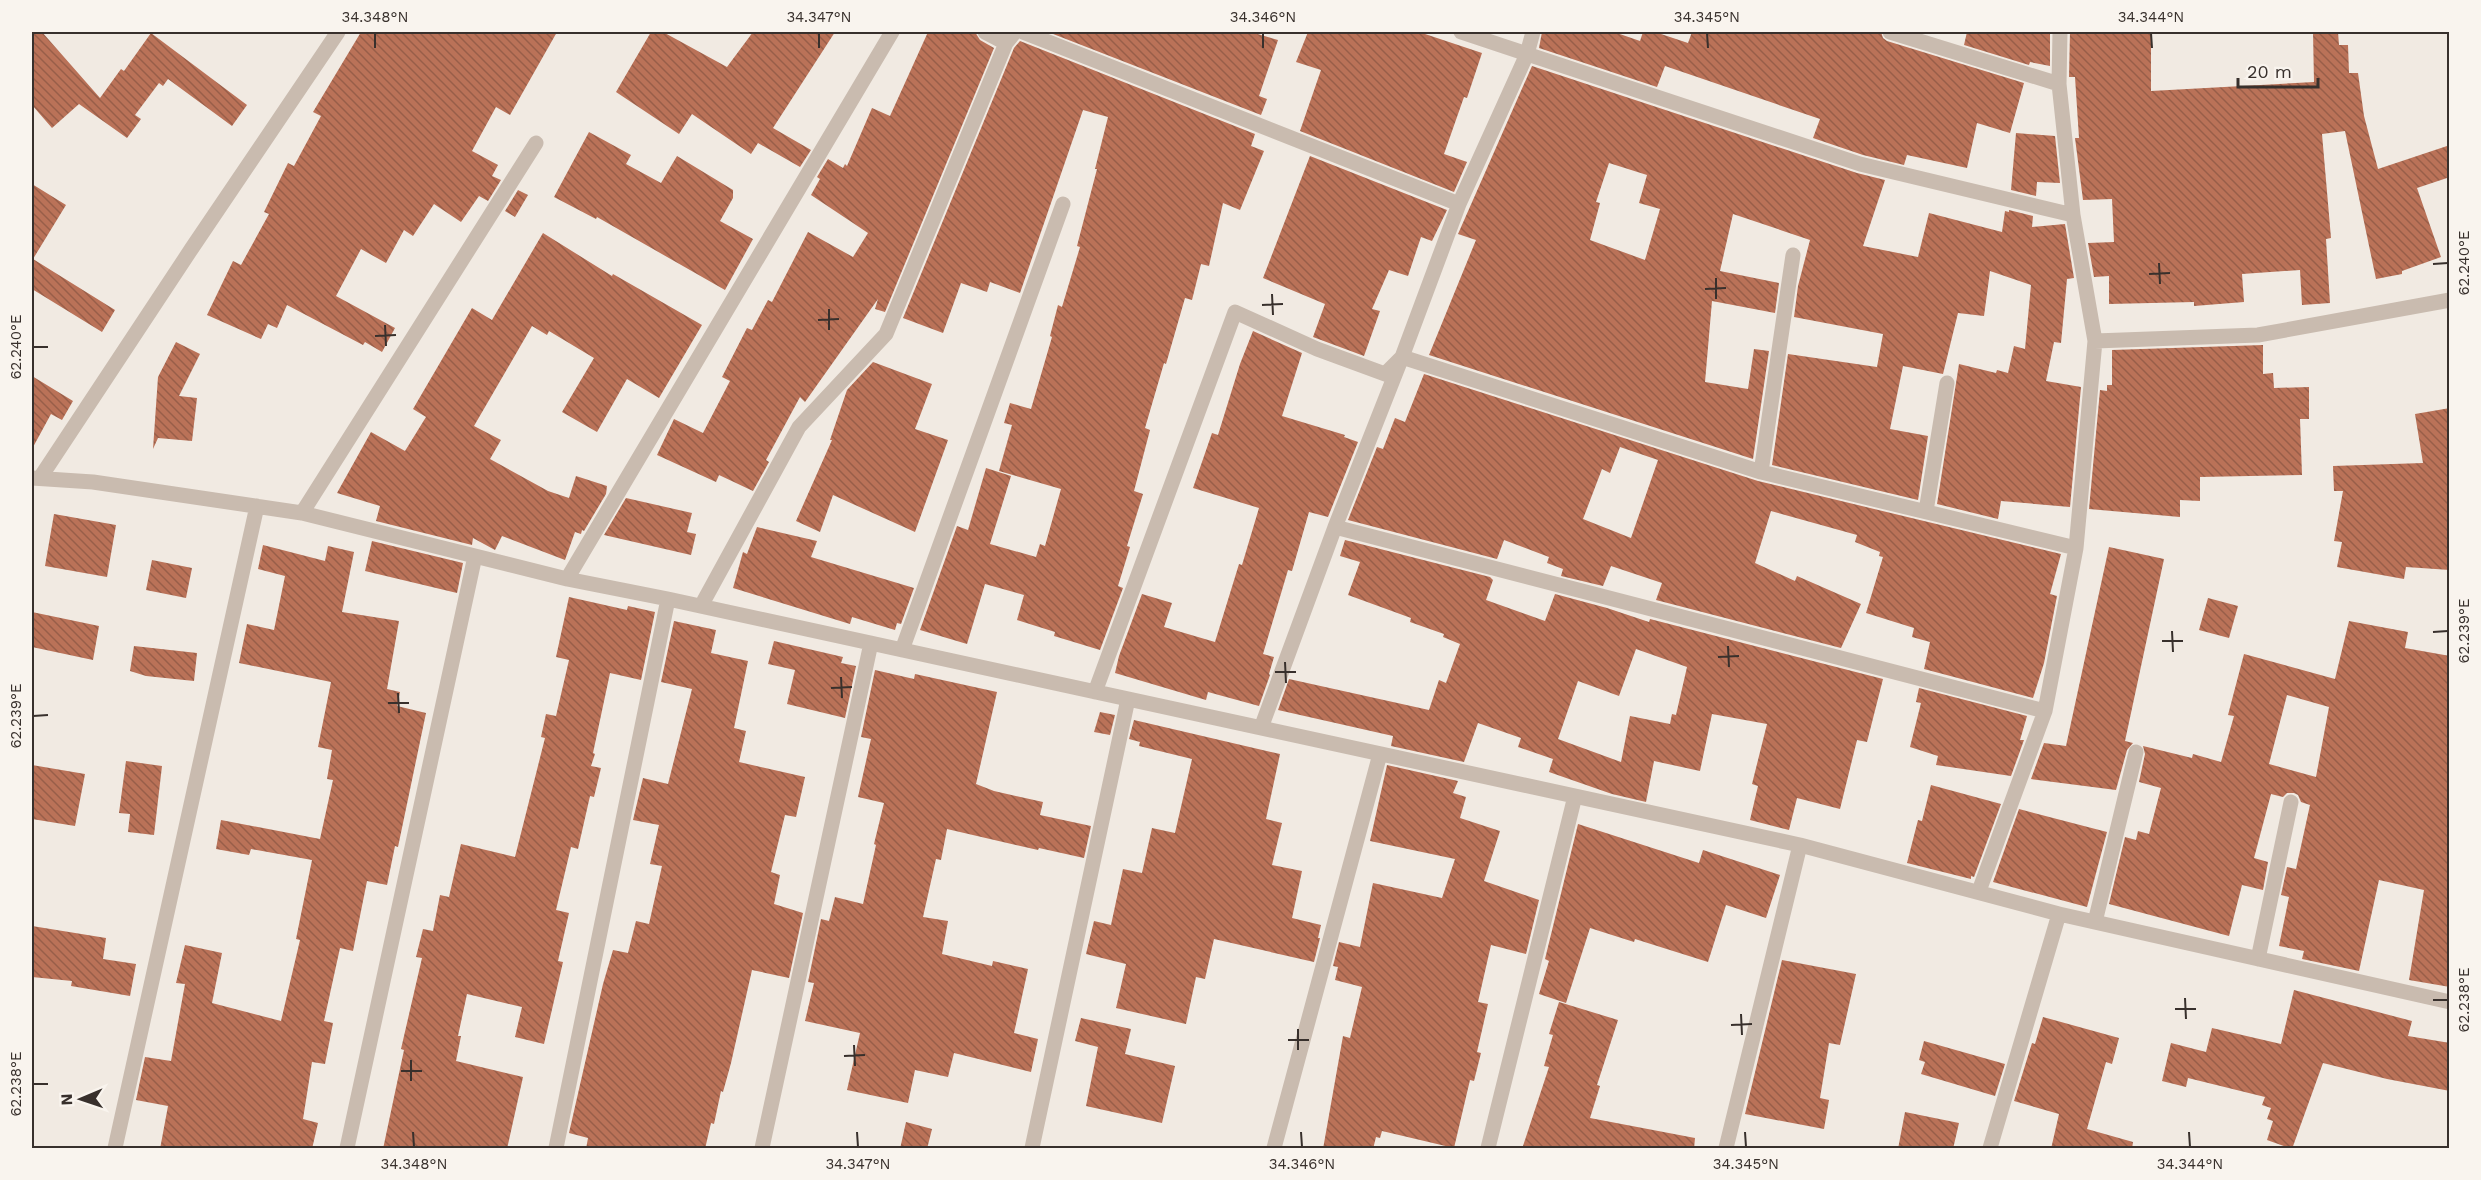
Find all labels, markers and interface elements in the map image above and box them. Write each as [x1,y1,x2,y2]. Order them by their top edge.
text: 34.348°N [342,8,408,26]
text: 34.347°N [786,8,852,26]
text: 34.346°N [1230,8,1296,26]
text: 34.345°N [1674,8,1740,26]
text: 34.344°N [2118,8,2184,26]
scale bar [2238,51,2318,89]
text: 20 m [2247,61,2292,82]
text: 62.240°E [2455,230,2473,296]
text: 62.240°E [7,314,25,380]
text: 62.239°E [2455,598,2473,664]
text: 62.239°E [7,683,25,749]
text: 62.238°E [2455,967,2473,1033]
text: 62.238°E [7,1051,25,1117]
north arrow [51,1069,111,1129]
text: N [57,1093,76,1106]
text: 34.348°N [381,1155,447,1173]
text: 34.347°N [825,1155,891,1173]
text: 34.346°N [1269,1155,1335,1173]
text: 34.345°N [1713,1155,1779,1173]
text: 34.344°N [2157,1155,2223,1173]

